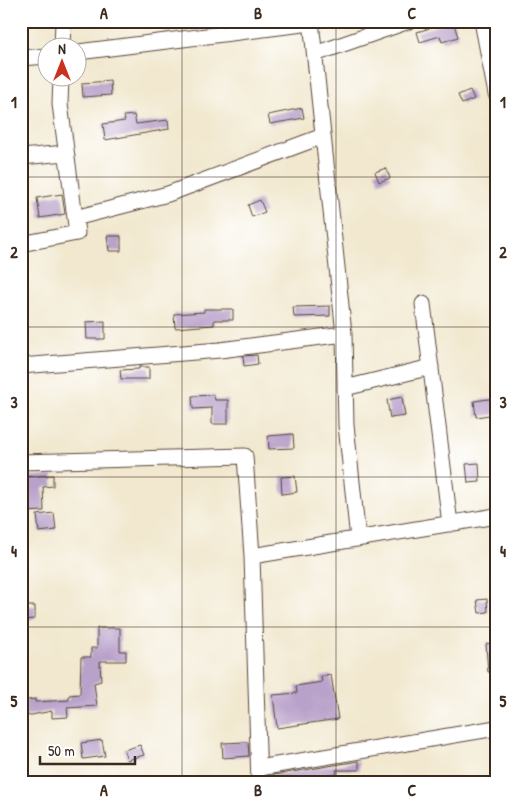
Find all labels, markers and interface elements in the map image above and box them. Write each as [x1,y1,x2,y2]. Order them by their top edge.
text: A [100,2,108,24]
text: B [254,2,262,24]
text: C [408,2,417,24]
north arrow [38,38,88,88]
text: N [58,39,66,58]
text: 1 [11,91,17,113]
text: 1 [500,91,506,113]
text: 2 [10,241,18,263]
text: 2 [499,241,507,263]
text: 3 [10,391,18,413]
text: 3 [499,391,507,413]
text: 4 [11,540,17,562]
text: 4 [500,540,506,562]
text: 5 [11,690,18,712]
text: 5 [500,690,507,712]
scale bar [40,734,135,766]
text: 50 m [48,740,75,761]
text: A [100,779,108,801]
text: B [254,779,262,801]
text: C [408,779,417,801]

